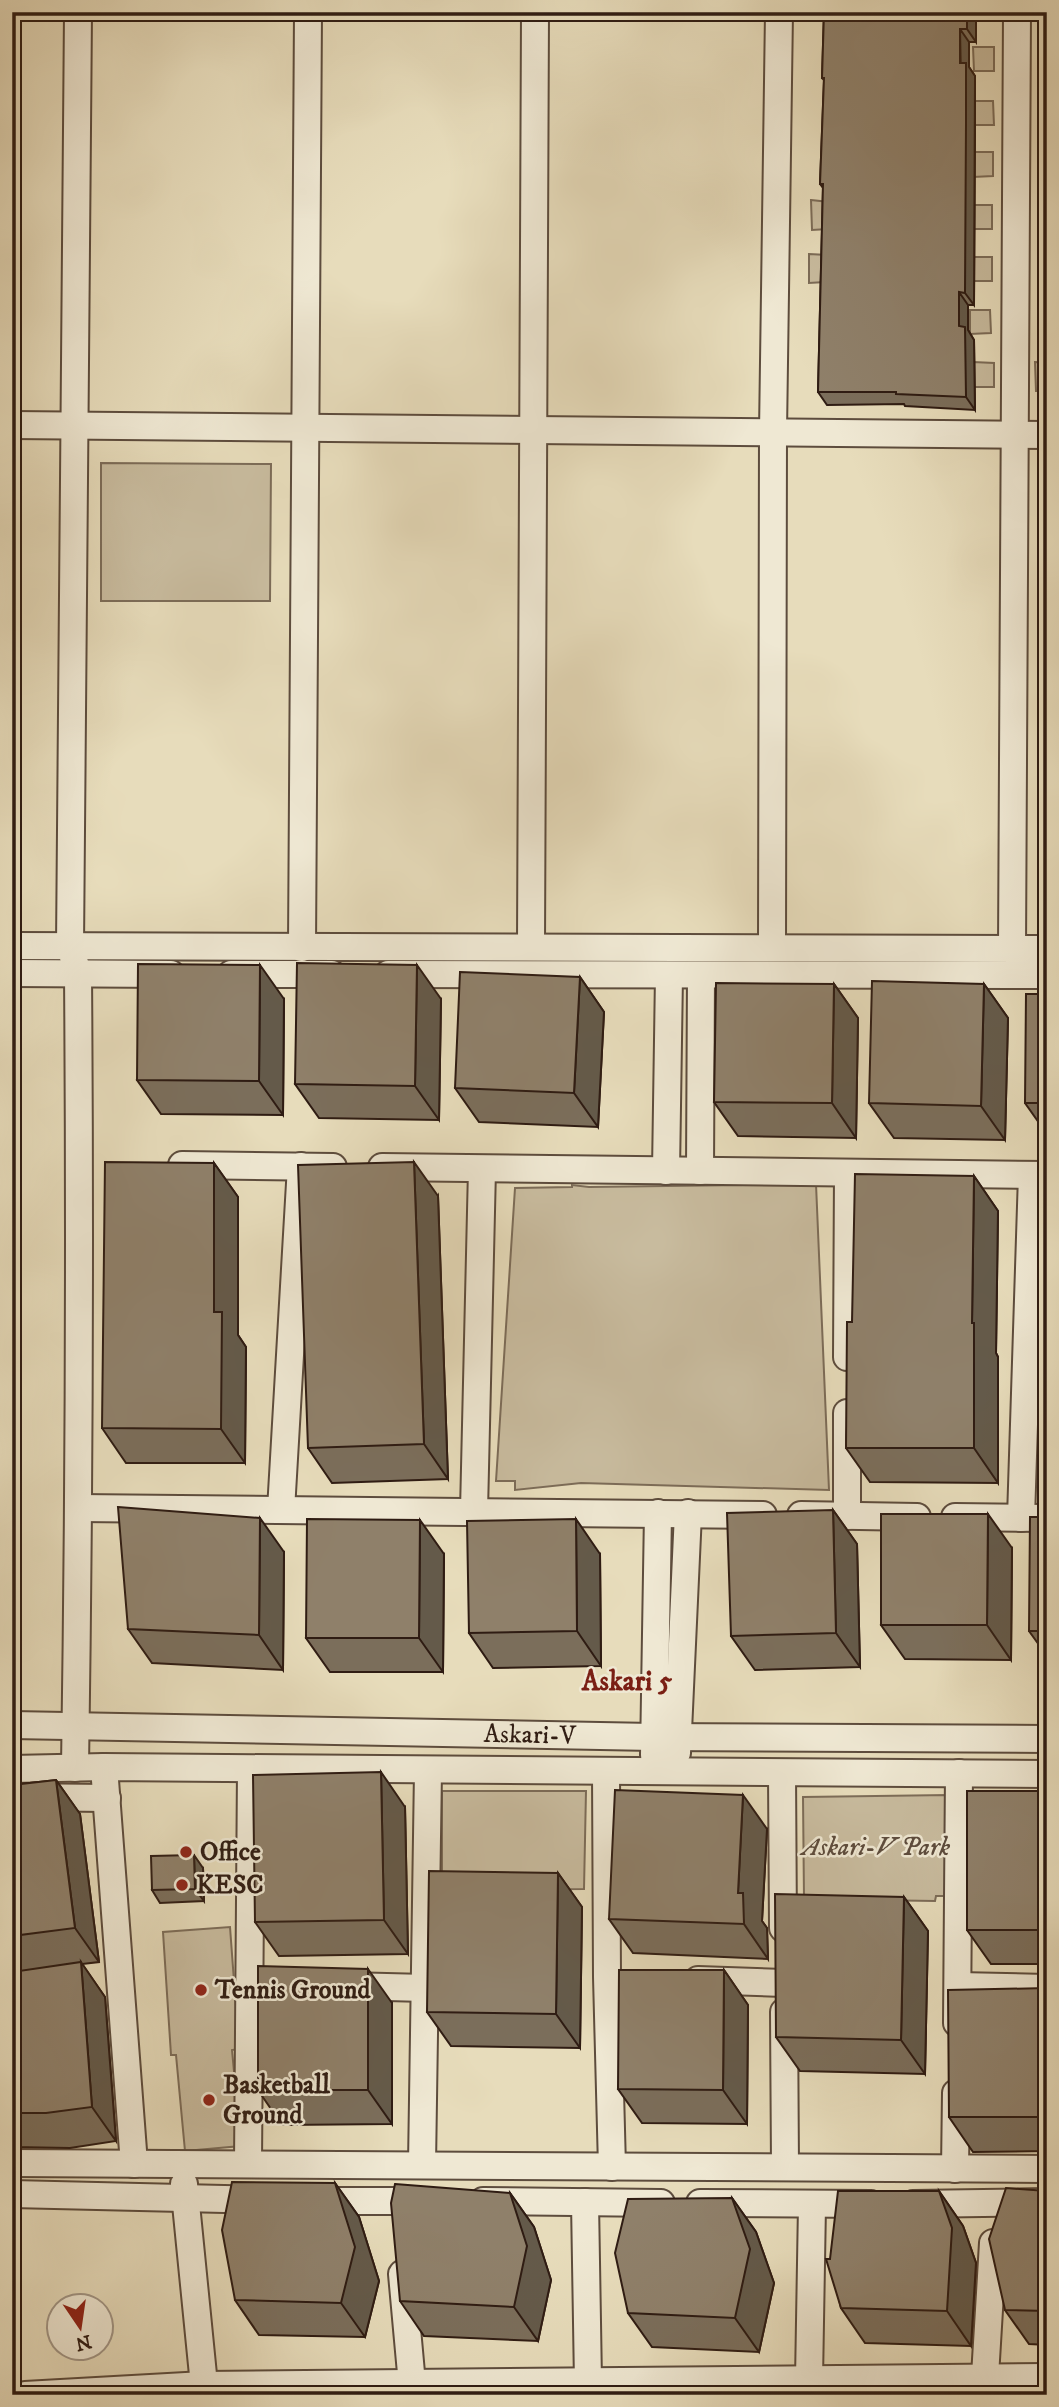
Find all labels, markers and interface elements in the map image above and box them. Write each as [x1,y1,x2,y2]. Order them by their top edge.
district label: Askari 5 [581,1664,672,1699]
street label: Askari-V [483,1717,577,1752]
park label: Askari-V Park [799,1831,950,1864]
place label: Office [200,1836,261,1869]
marker: Office [178,1844,194,1860]
place label: KESC [196,1869,264,1902]
marker: KESC [174,1877,190,1893]
place label: Tennis Ground [214,1974,372,2007]
marker: Tennis Ground [193,1982,209,1998]
place label: Basketball Ground [223,2069,331,2132]
marker: Basketball Ground [201,2092,217,2108]
north arrow [46,2292,116,2362]
text: N [73,2329,94,2355]

